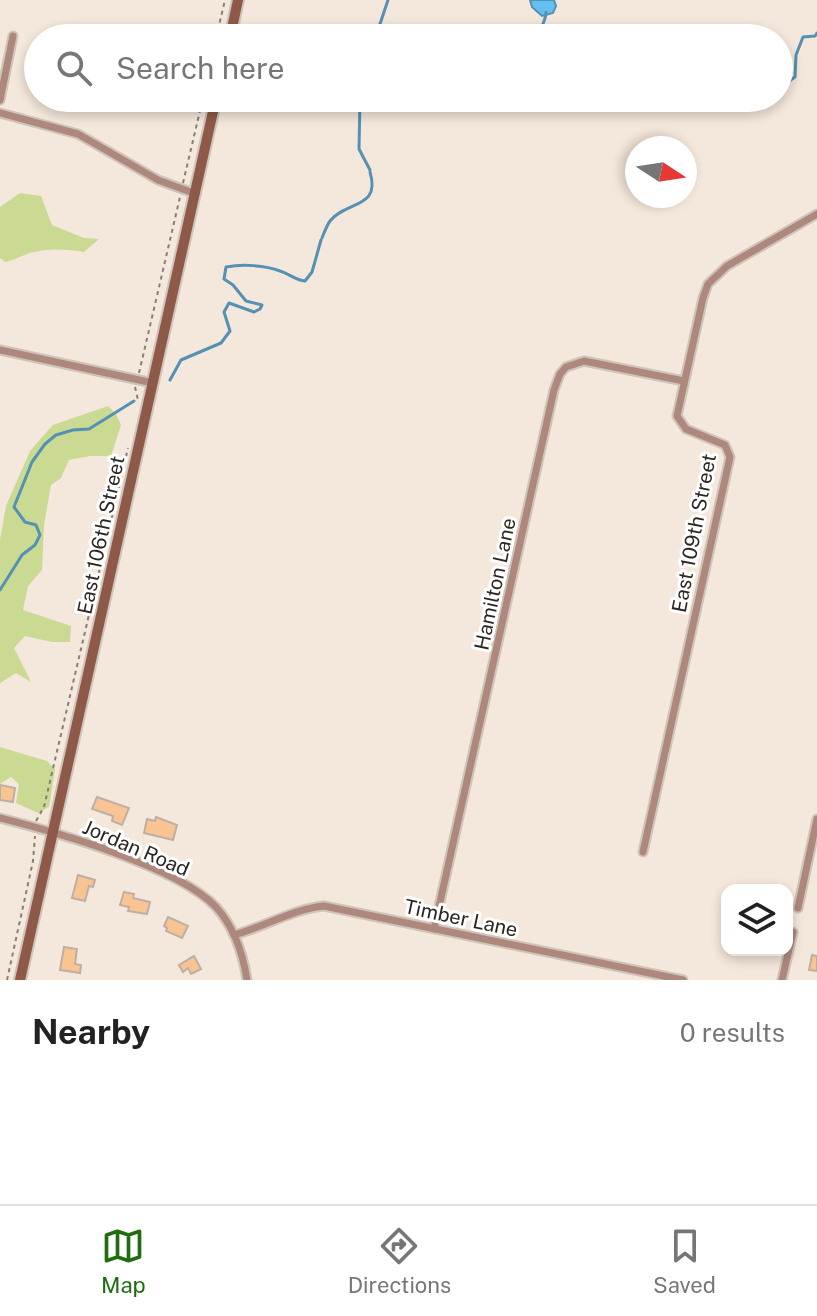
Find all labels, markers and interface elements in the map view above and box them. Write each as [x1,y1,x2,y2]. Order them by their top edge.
search box [24,24,793,112]
icon: search [52,46,96,90]
text: Search here [116,50,284,86]
north arrow [625,136,697,208]
street label: East 109th Street [667,452,721,614]
street label: East 106th Street [73,454,129,616]
street label: Hamilton Lane [469,516,521,652]
street label: Jordan Road [79,815,193,881]
map controls [721,884,793,956]
button: layers [721,884,793,956]
street label: Timber Lane [402,894,520,942]
text: Nearby [32,1012,150,1052]
text: 0 results [680,1017,785,1048]
tab: Map [101,1224,146,1298]
tab: Directions [348,1224,451,1298]
tab: Saved [653,1224,716,1298]

